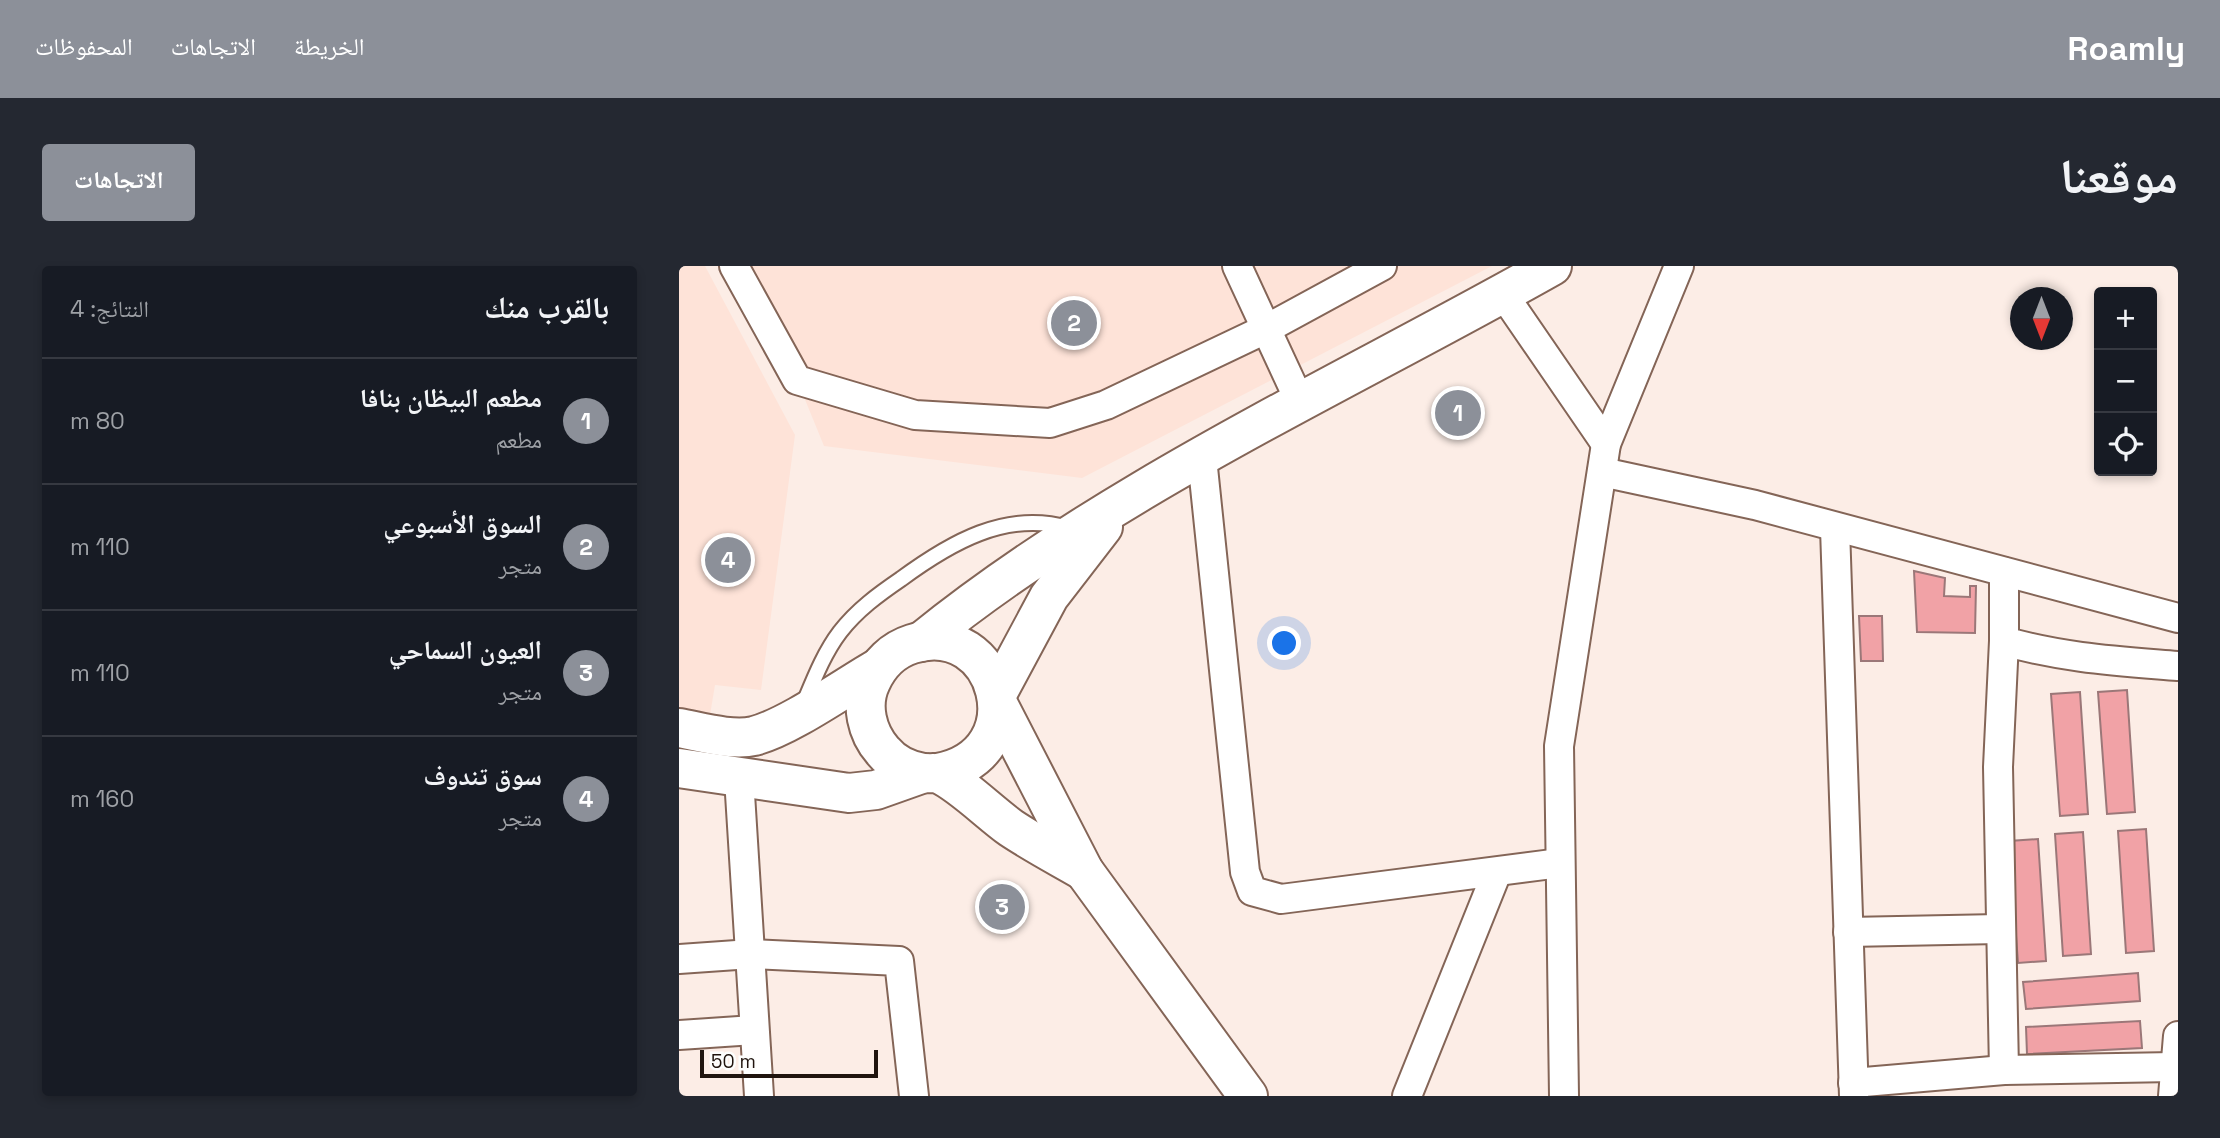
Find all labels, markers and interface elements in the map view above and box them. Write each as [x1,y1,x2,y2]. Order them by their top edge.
text: Roamly [2068,28,2185,70]
text: المحفوظات [35,31,133,62]
text: الاتجاهات [171,31,256,62]
text: الخريطة [294,31,365,62]
button: الاتجاهات [42,144,195,221]
text: موقعنا [2060,145,2178,207]
north arrow [2010,287,2073,350]
map controls [2094,287,2157,476]
button: + [2094,287,2157,350]
text: بالقرب منك [484,288,609,327]
text: النتائج: 4 [70,294,149,324]
pin: 2 [1051,297,1097,349]
button: − [2094,350,2157,413]
text: مطعم البيظان بنافا [360,381,542,415]
pin: 1 [1435,387,1481,439]
text: 80 m [70,406,125,436]
text: 1 [581,406,591,436]
button: locate [2094,413,2157,476]
text: مطعم [495,425,542,455]
text: السوق الأسبوعي [383,507,542,541]
text: 110 m [70,532,130,562]
text: 2 [579,532,593,562]
pin: 4 [705,534,751,586]
text: متجر [499,551,542,581]
your location [1267,626,1301,660]
text: العيون السماحي [389,633,542,667]
text: 110 m [70,658,130,688]
text: 3 [579,658,593,688]
text: متجر [499,677,542,707]
text: سوق تندوف [423,759,542,793]
text: 160 m [70,784,134,814]
text: 4 [579,784,593,814]
text: متجر [499,803,542,833]
pin: 3 [979,881,1025,933]
scale bar [700,1047,879,1079]
text: 50 m [711,1049,756,1074]

